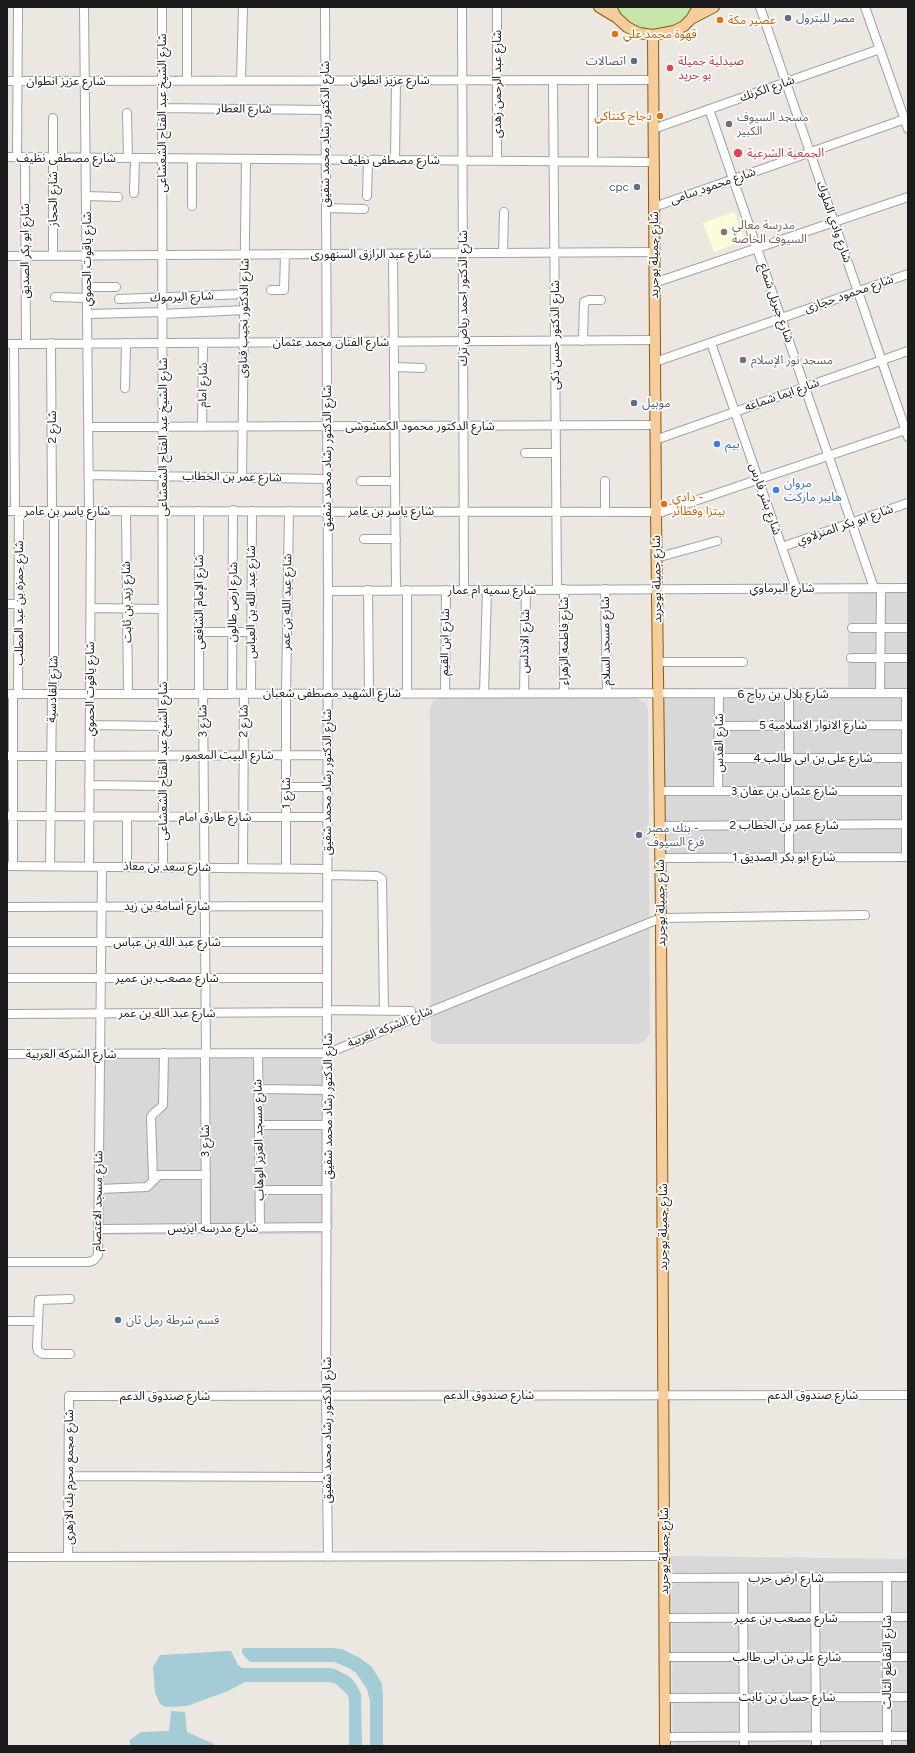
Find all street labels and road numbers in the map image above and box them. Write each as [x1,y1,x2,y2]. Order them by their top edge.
street label: شارع عبد الرحمن زهدى [490,30,504,138]
street label: شارع الشيخ عبد الفتاح الشعشاعى [155,34,169,192]
street label: شارع الدكتور رشاد محمد شفيق [318,61,332,207]
street label: شارع عزيز انطوان [350,73,430,87]
street label: شارع الكرنك [738,73,796,105]
street label: شارع عزيز انطوان [26,74,106,88]
street label: شارع العطار [216,101,272,117]
street label: شارع مصطفى نظيف [16,151,116,165]
street label: شارع مصطفى نظيف [340,153,440,167]
street label: شارع محمود سامى [668,165,758,207]
street label: شارع الحجاز [46,171,60,227]
street label: شارع وادي الملوك [813,179,855,265]
street label: شارع ابو بكر الصديق [18,203,32,299]
street label: شارع جميلة بوحريد [647,211,661,299]
street label: شارع ياقوت الحموي [80,212,94,306]
street label: شارع الدكتور احمد رياض ترك [456,230,470,366]
street label: شارع عبد الرازق السنهورى [311,247,431,261]
street label: شارع الدكتور نجيب قناوى [236,258,252,378]
street label: شارع جبريل شماع [756,261,796,345]
street label: شارع محمود حجازى [803,272,895,316]
street label: شارع الدكتور حسن ذكى [548,280,562,390]
street label: شارع اليرموك [150,289,214,305]
street label: شارع الفنان محمد عثمان [273,335,389,349]
street label: شارع الشيخ عبد الفتاح الشعشاعى [156,358,170,516]
street label: شارع امام [195,362,211,408]
street label: شارع ايما شماعه [743,376,821,414]
street label: شارع الدكتور رشاد محمد شفيق [320,385,334,531]
street label: شارع 2 [45,410,59,444]
street label: شارع الدكتور محمود الكمشوشى [345,419,495,433]
street label: شارع بشر فارس [746,461,784,537]
street label: شارع عمر بن الخطاب [182,469,282,485]
street label: شارع ابو بكر المنزلاوي [795,502,895,548]
street label: شارع ياسر بن عامر [24,504,110,518]
street label: شارع ياسر بن عامر [348,504,434,518]
street label: شارع جميلة بوحريد [649,535,665,623]
street label: شارع حمزه بن عبد المطلب [12,540,26,666]
street label: شارع عبد الله بن العباس [244,545,258,659]
street label: شارع عبد الله بن عمر [279,553,295,651]
street label: شارع الإمام الشافعى [192,555,206,649]
street label: شارع زيد بن ثابت [119,561,135,643]
street label: شارع ارض طالون [225,562,241,642]
street label: شارع البرماوي [750,581,814,595]
street label: شارع سميه ام عمار [448,583,536,597]
street label: شارع مسجد السلام [598,596,614,686]
street label: شارع فاطمه الزهراء [557,597,571,685]
street label: شارع ابن القيم [437,608,453,676]
street label: شارع الاندلس [517,609,533,673]
street label: شارع ياقوت الحموي [83,642,97,736]
street label: شارع القادسية [45,655,61,723]
street label: شارع الشيخ عبد الفتاح الشعشاعى [156,682,170,840]
street label: شارع الشهيد مصطفى شعبان [263,686,401,700]
street label: شارع بلال بن رباح 6 [737,687,829,701]
street label: شارع 3 [196,704,210,738]
street label: شارع 2 [237,704,251,738]
street label: شارع الدكتور رشاد محمد شفيق [320,709,334,855]
street label: شارع القدس [712,713,726,773]
street label: شارع الانوار الاسلامية 5 [759,718,867,732]
street label: شارع البيت المعمور [180,748,274,762]
street label: شارع على بن ابى طالب 4 [754,751,872,765]
street label: شارع 1 [279,777,293,809]
street label: شارع عثمان بن عفان 3 [731,784,837,798]
street label: شارع طارق امام [179,810,251,824]
street label: شارع عمر بن الخطاب 2 [729,818,839,832]
street label: شارع ابو بكر الصديق 1 [732,850,836,864]
street label: شارع سعد بن معاذ [123,859,211,875]
street label: شارع جميلة بوحريد [653,859,669,947]
street label: شارع أسامة بن زيد [124,899,210,913]
street label: شارع عبد الله بن عباس [113,935,221,949]
street label: شارع مصعب بن عمير [115,971,219,985]
street label: شارع الشركه العربية [345,1003,435,1051]
street label: شارع عبد الله بن عمر [119,1006,215,1020]
street label: شارع الدكتور رشاد محمد شفيق [321,1033,335,1179]
street label: شارع الشركه العربية [26,1047,116,1061]
street label: شارع مسجد العزيز الوهاب [251,1079,267,1201]
street label: شارع 3 [198,1125,212,1157]
street label: شارع مسجد الاعتصام [90,1150,106,1252]
street label: شارع جميلة بوحريد [656,1183,670,1271]
street label: شارع مدرسه ايزيس [168,1221,258,1235]
street label: شارع الدكتور رشاد محمد شفيق [320,1357,334,1503]
street label: شارع صندوق الدعم [444,1388,534,1402]
street label: شارع صندوق الدعم [768,1388,858,1402]
street label: شارع صندوق الدعم [120,1389,210,1403]
street label: شارع مجمع محرم بك الازهرى [62,1409,76,1545]
street label: شارع جميلة بوحريد [657,1507,671,1595]
street label: شارع ارض حرب [748,1571,824,1585]
street label: شارع مصعب بن عمير [734,1611,838,1625]
street label: شارع التقاطع الثالث [880,1615,894,1709]
street label: شارع على بن ابى طالب [733,1650,841,1664]
street label: شارع حسان بن ثابت [739,1690,835,1704]

